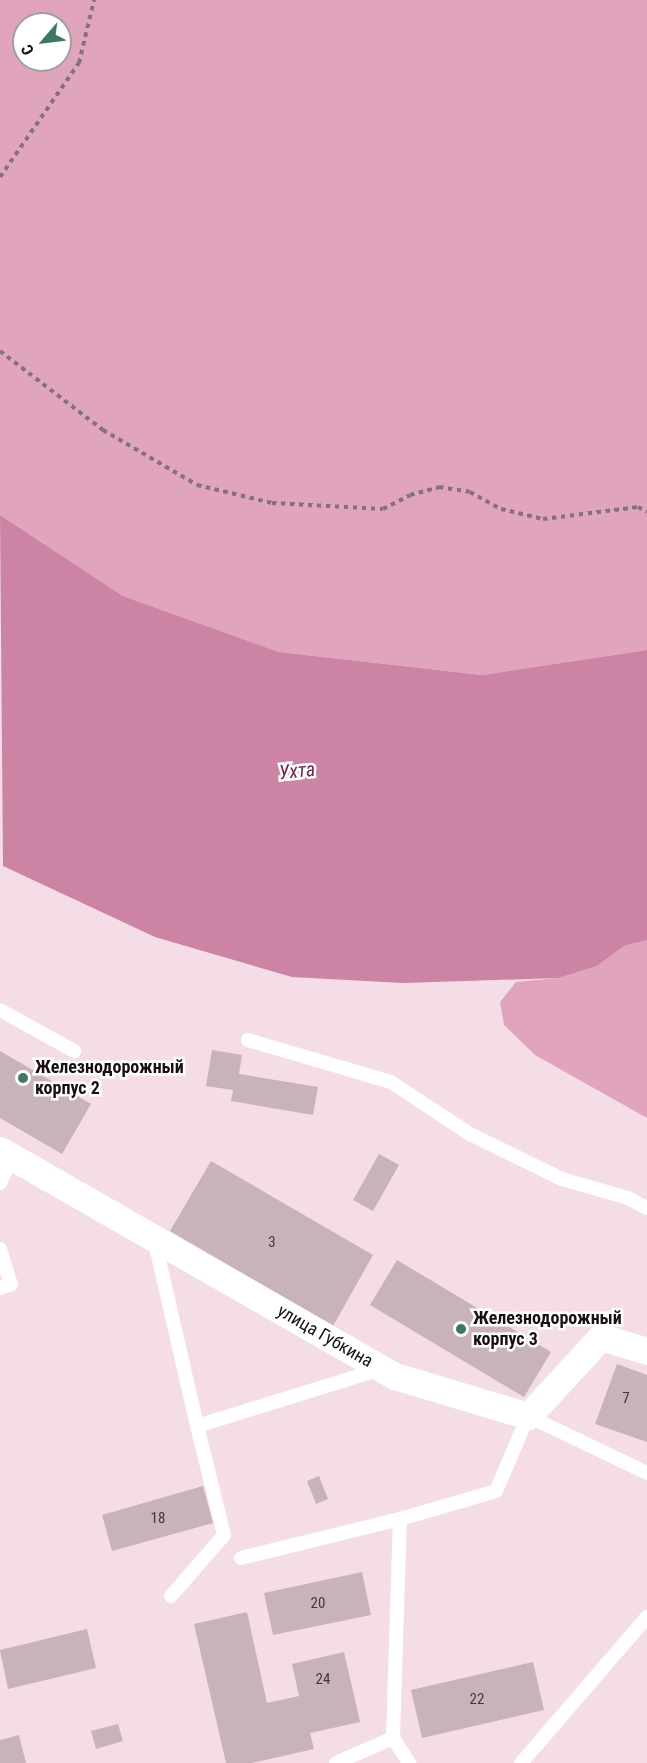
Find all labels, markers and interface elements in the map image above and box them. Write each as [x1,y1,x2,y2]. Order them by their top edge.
north arrow [12,12,72,72]
text: С [17,41,38,58]
water label: Ухта [278,757,316,785]
place label: Железнодорожный корпус 2 [35,1057,184,1100]
marker: Железнодорожный корпус 2 [16,1071,30,1085]
house number: 3 [268,1234,276,1252]
street label: улица Губкина [273,1300,377,1372]
place label: Железнодорожный корпус 3 [473,1308,622,1350]
marker: Железнодорожный корпус 3 [454,1322,468,1336]
house number: 7 [622,1390,630,1408]
house number: 18 [151,1510,165,1528]
house number: 20 [311,1595,325,1613]
house number: 24 [316,1671,330,1689]
house number: 22 [470,1691,484,1709]

